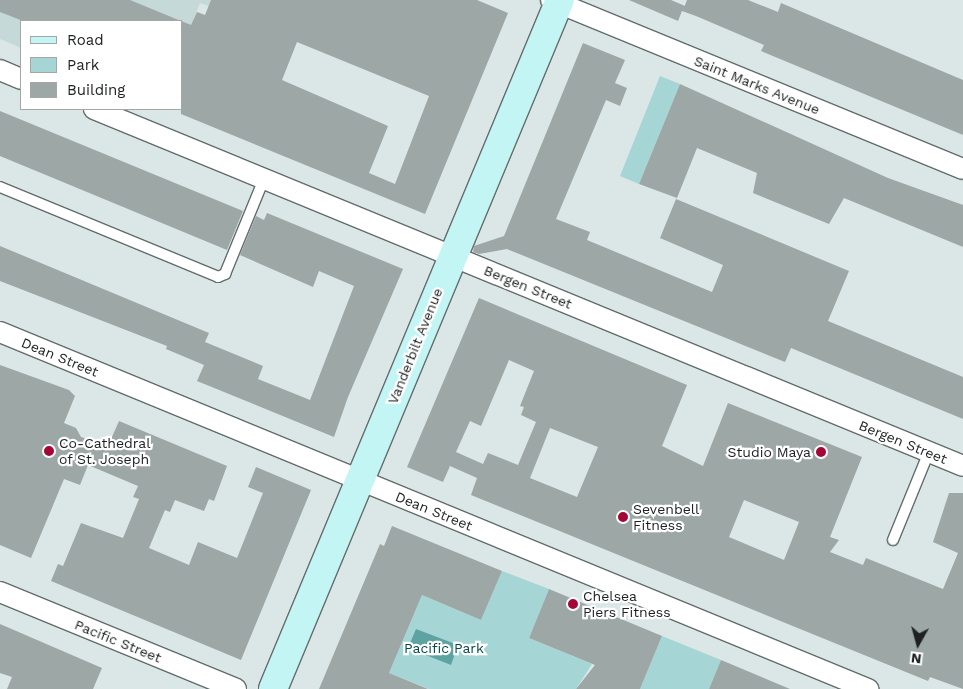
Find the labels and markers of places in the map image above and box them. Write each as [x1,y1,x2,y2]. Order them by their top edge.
place label: Co-Cathedral of St. Joseph [59,435,151,468]
place label: Studio Maya [727,444,811,460]
marker: Co-Cathedral of St. Joseph [43,445,55,457]
marker: Studio Maya [815,446,827,458]
place label: Sevenbell Fitness [633,501,699,534]
marker: Sevenbell Fitness [617,511,629,523]
place label: Chelsea Piers Fitness [583,588,671,620]
marker: Chelsea Piers Fitness [567,598,579,610]

